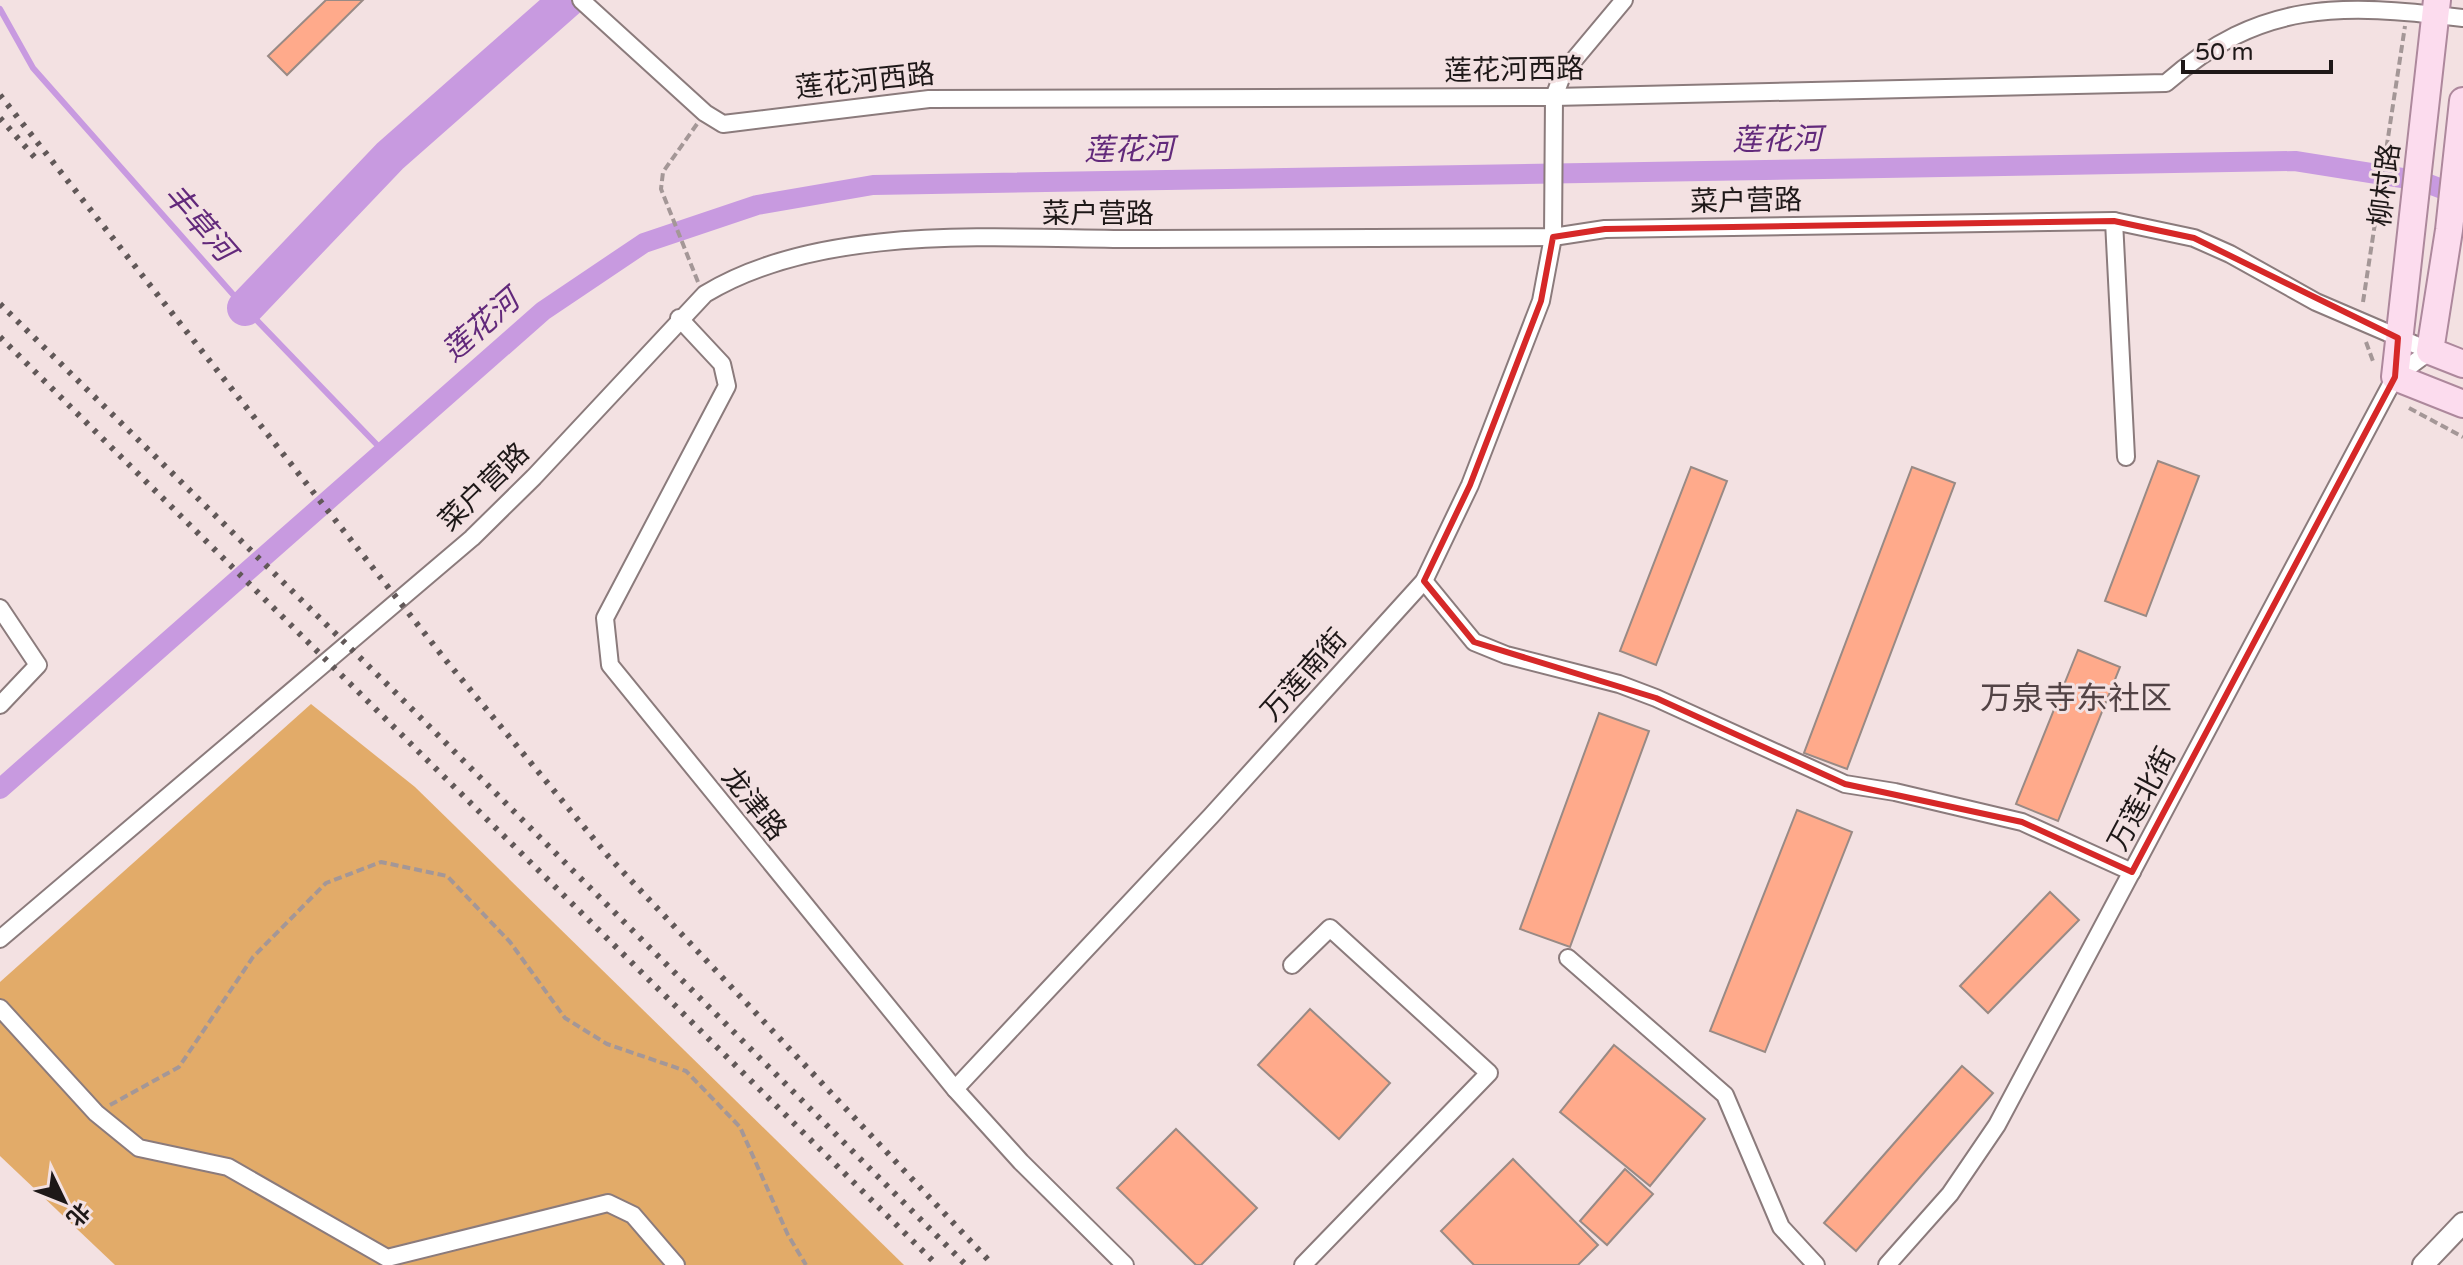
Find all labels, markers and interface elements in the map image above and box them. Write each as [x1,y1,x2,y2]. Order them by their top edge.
scale bar [2183,24,2331,74]
text: 50 m [2195,38,2253,67]
street label: 莲花河西路 [1444,52,1584,88]
street label: 莲花河西路 [794,57,936,105]
water label: 莲花河 [1732,121,1827,159]
water label: 莲花河 [1084,131,1179,169]
street label: 柳村路 [2363,141,2407,229]
water label: 丰草河 [156,177,246,273]
street label: 菜户营路 [1690,183,1802,219]
street label: 菜户营路 [1042,197,1154,231]
water label: 莲花河 [435,279,531,369]
street label: 菜户营路 [432,436,536,538]
street label: 万莲南街 [1254,622,1354,728]
district label: 万泉寺东社区 [1980,680,2172,718]
street label: 万莲北街 [2101,742,2183,856]
street label: 龙津路 [714,761,794,847]
north arrow [24,1161,104,1241]
text: 北 [61,1197,95,1231]

